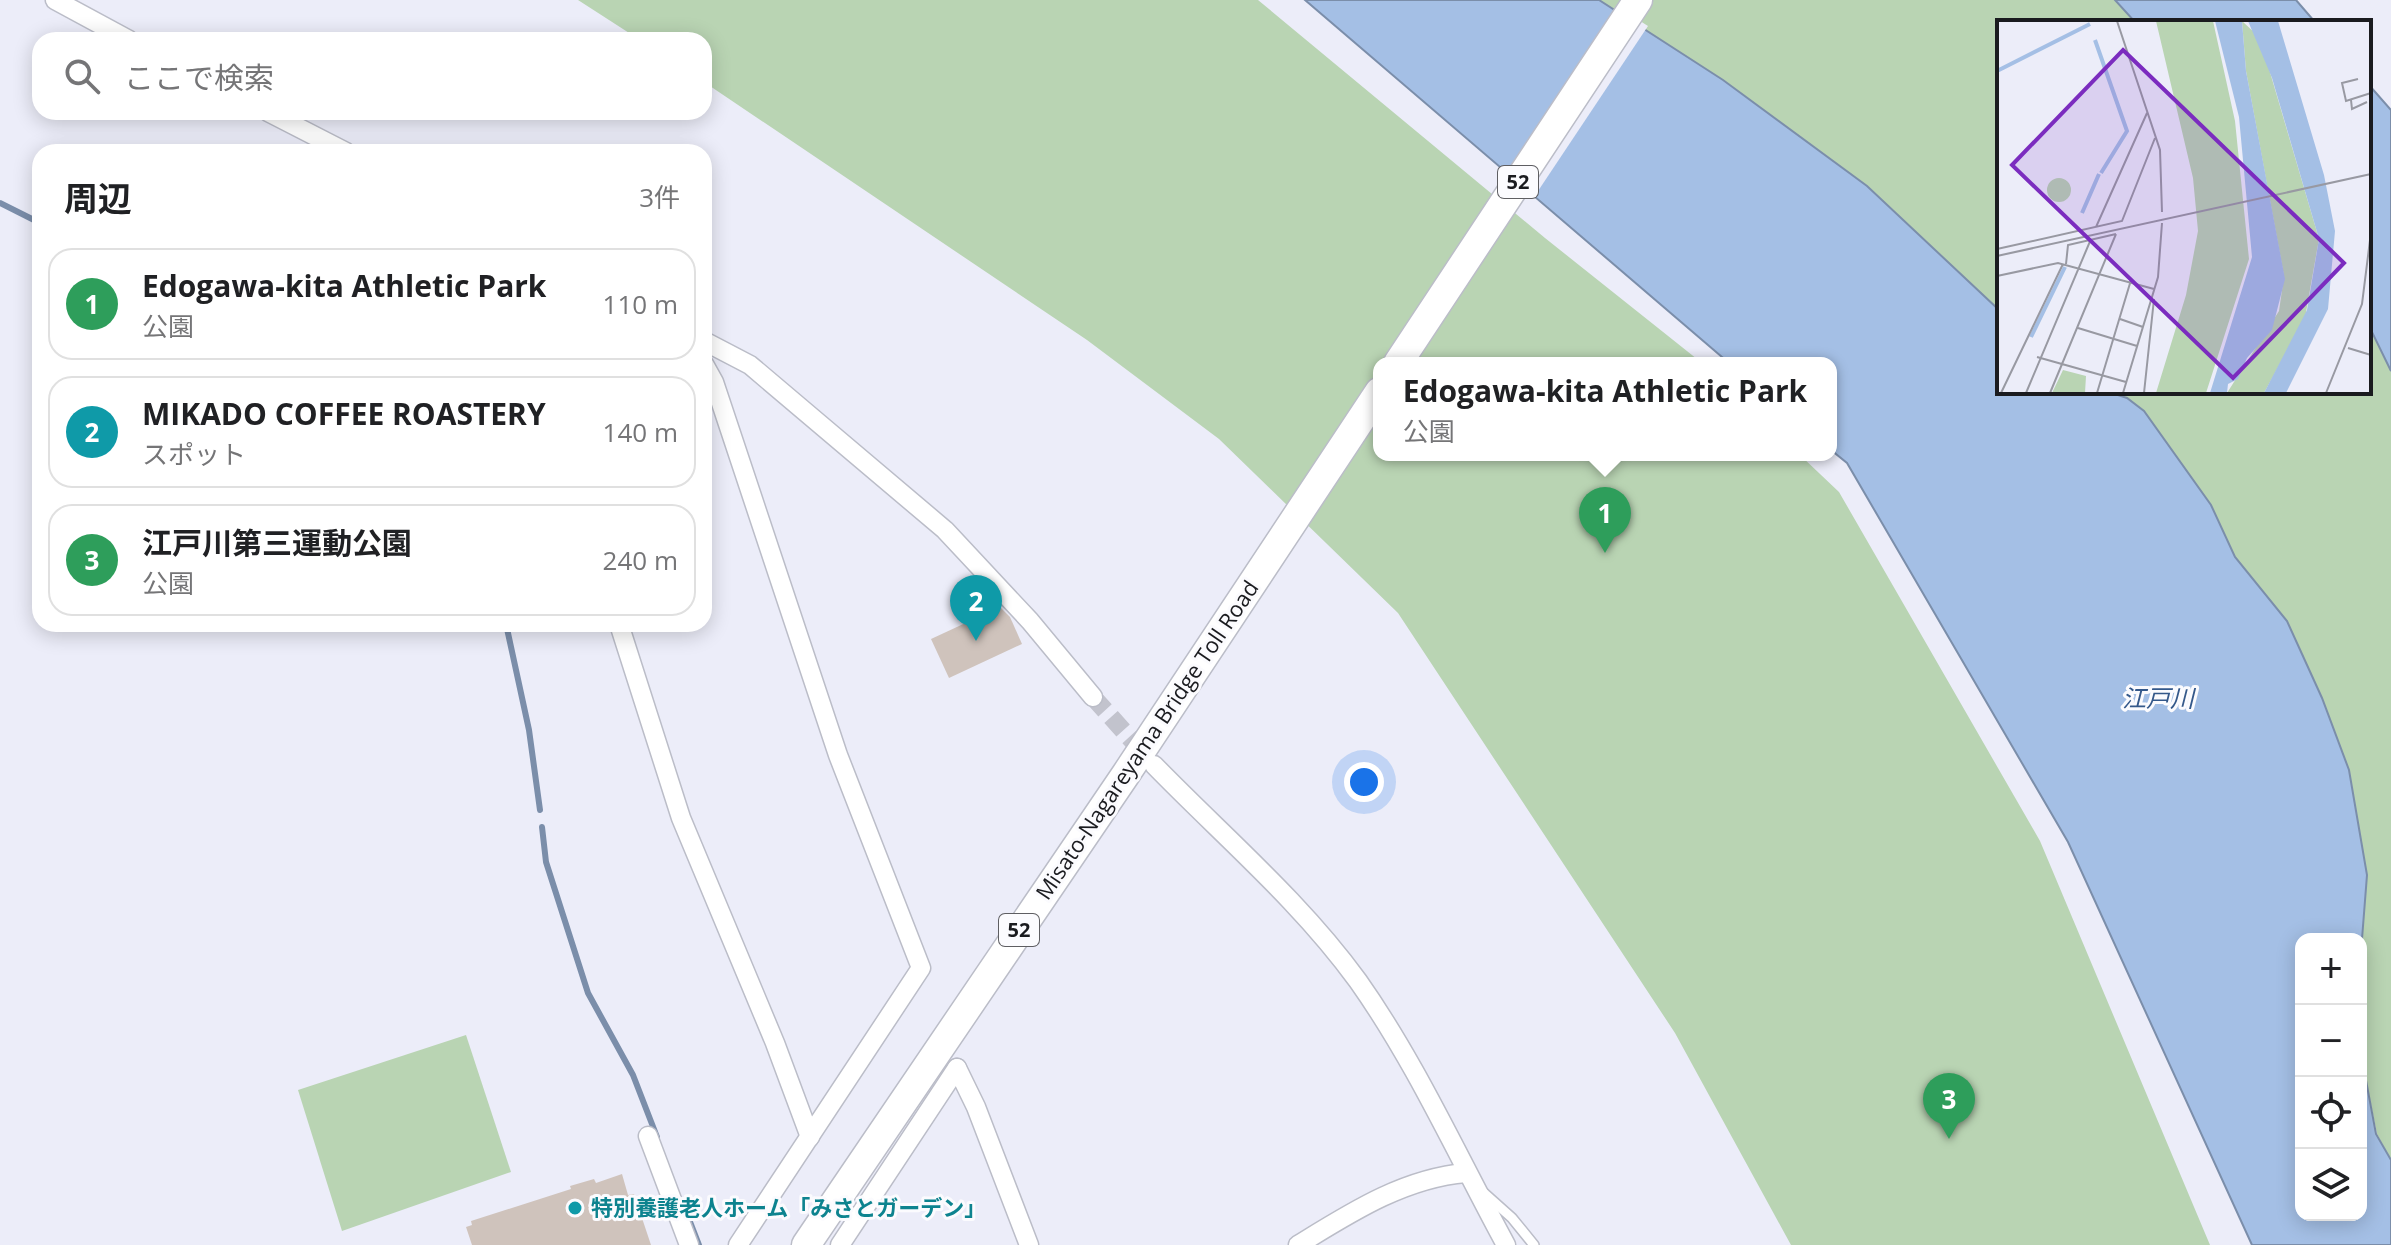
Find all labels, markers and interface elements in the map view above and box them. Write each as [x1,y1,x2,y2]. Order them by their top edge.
inset map [1997,20,2371,394]
search box [32,32,712,120]
icon: search [60,54,104,98]
text: ここで検索 [124,57,274,98]
road number: 52 [1498,166,1538,198]
text: 周辺 [64,175,132,221]
text: 3件 [639,179,680,215]
text: Edogawa-kita Athletic Park [142,265,546,306]
text: 1 [85,286,99,322]
text: 110 m [603,286,678,322]
text: 公園 [142,308,194,344]
popup [1373,357,1837,461]
text: Edogawa-kita Athletic Park [1403,370,1807,411]
text: MIKADO COFFEE ROASTERY [142,393,546,434]
text: 公園 [1403,413,1455,449]
text: 2 [85,414,99,450]
text: 140 m [603,414,678,450]
text: スポット [142,436,246,472]
pin: 1 [1579,487,1631,553]
text: 江戸川第三運動公園 [142,522,412,563]
text: 3 [85,542,99,578]
text: 240 m [603,542,678,578]
text: 公園 [142,565,194,601]
street label: Misato-Nagareyama Bridge Toll Road [1028,574,1265,905]
pin: 2 [950,575,1002,641]
water label: 江戸川 [2122,681,2197,714]
your location [1344,762,1384,802]
road number: 52 [999,914,1039,946]
map controls [2295,933,2367,1221]
button: + [2295,933,2367,1005]
button: − [2295,1005,2367,1077]
pin: 3 [1923,1073,1975,1139]
button: locate [2295,1077,2367,1149]
button: layers [2295,1149,2367,1221]
place label: 特別養護老人ホーム「みさとガーデン」 [591,1192,986,1222]
marker: 特別養護老人ホーム「みさとガーデン」 [566,1199,584,1217]

